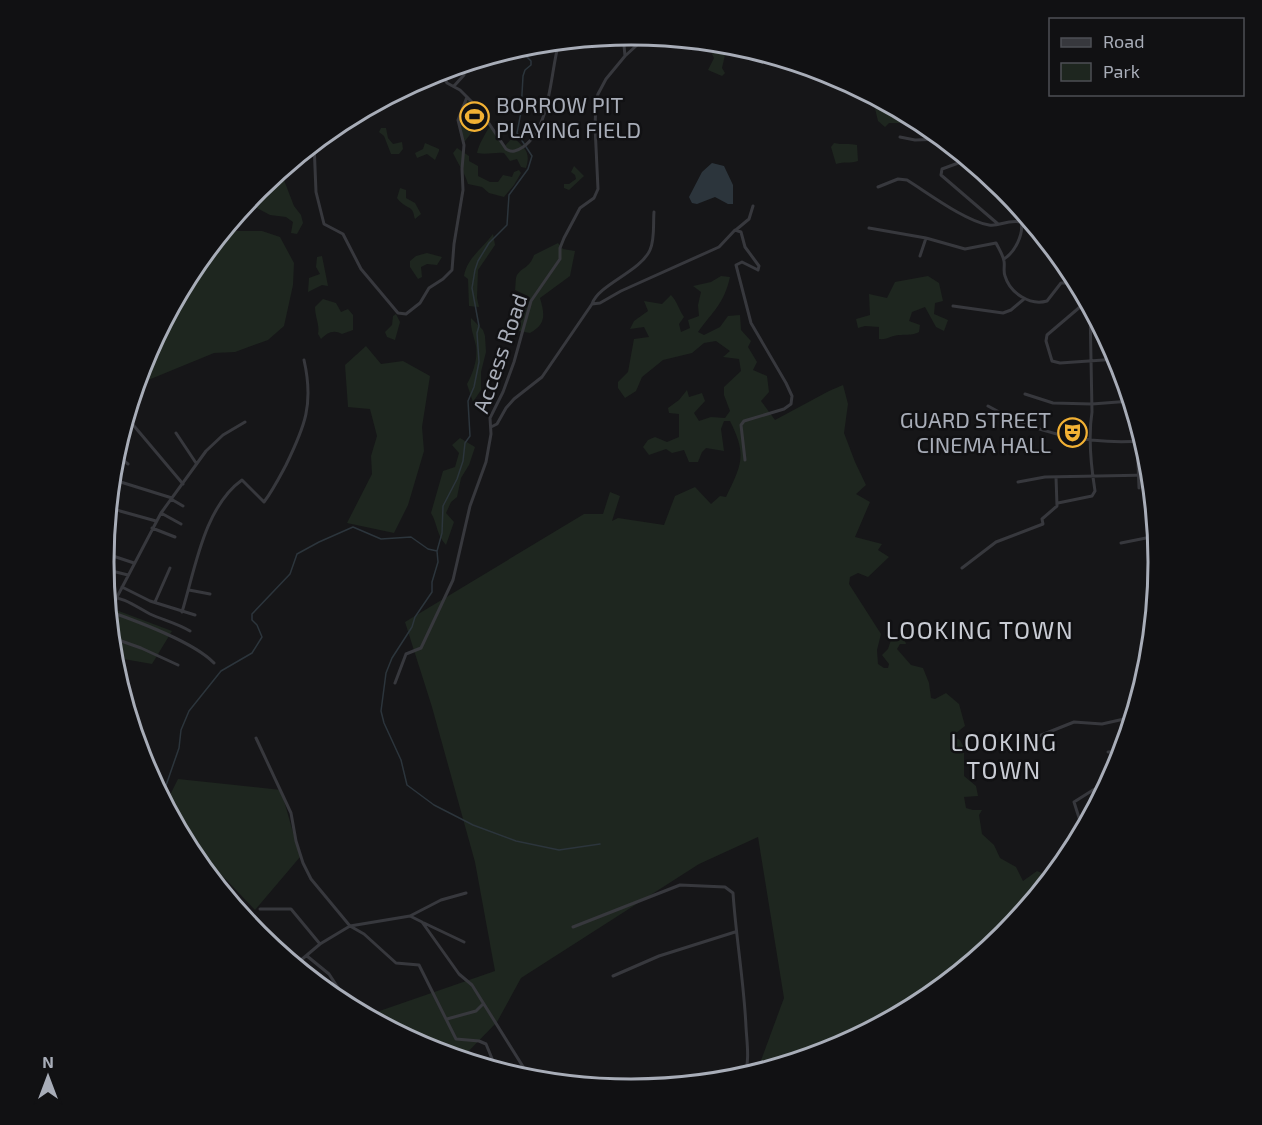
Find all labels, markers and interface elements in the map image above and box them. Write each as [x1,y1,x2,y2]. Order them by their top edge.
legend [1049,18,1244,96]
text: Road [1103,30,1144,52]
text: Park [1103,60,1140,82]
place label: BORROW PIT PLAYING FIELD [496,91,641,142]
sports icon: BORROW PIT PLAYING FIELD [459,101,491,133]
street label: Access Road [466,290,532,416]
place label: GUARD STREET CINEMA HALL [900,406,1051,457]
theatre icon: GUARD STREET CINEMA HALL [1056,416,1088,448]
district label: LOOKING TOWN [886,615,1074,644]
district label: LOOKING TOWN [951,727,1057,784]
north arrow [18,1047,78,1107]
text: N [42,1052,54,1071]

